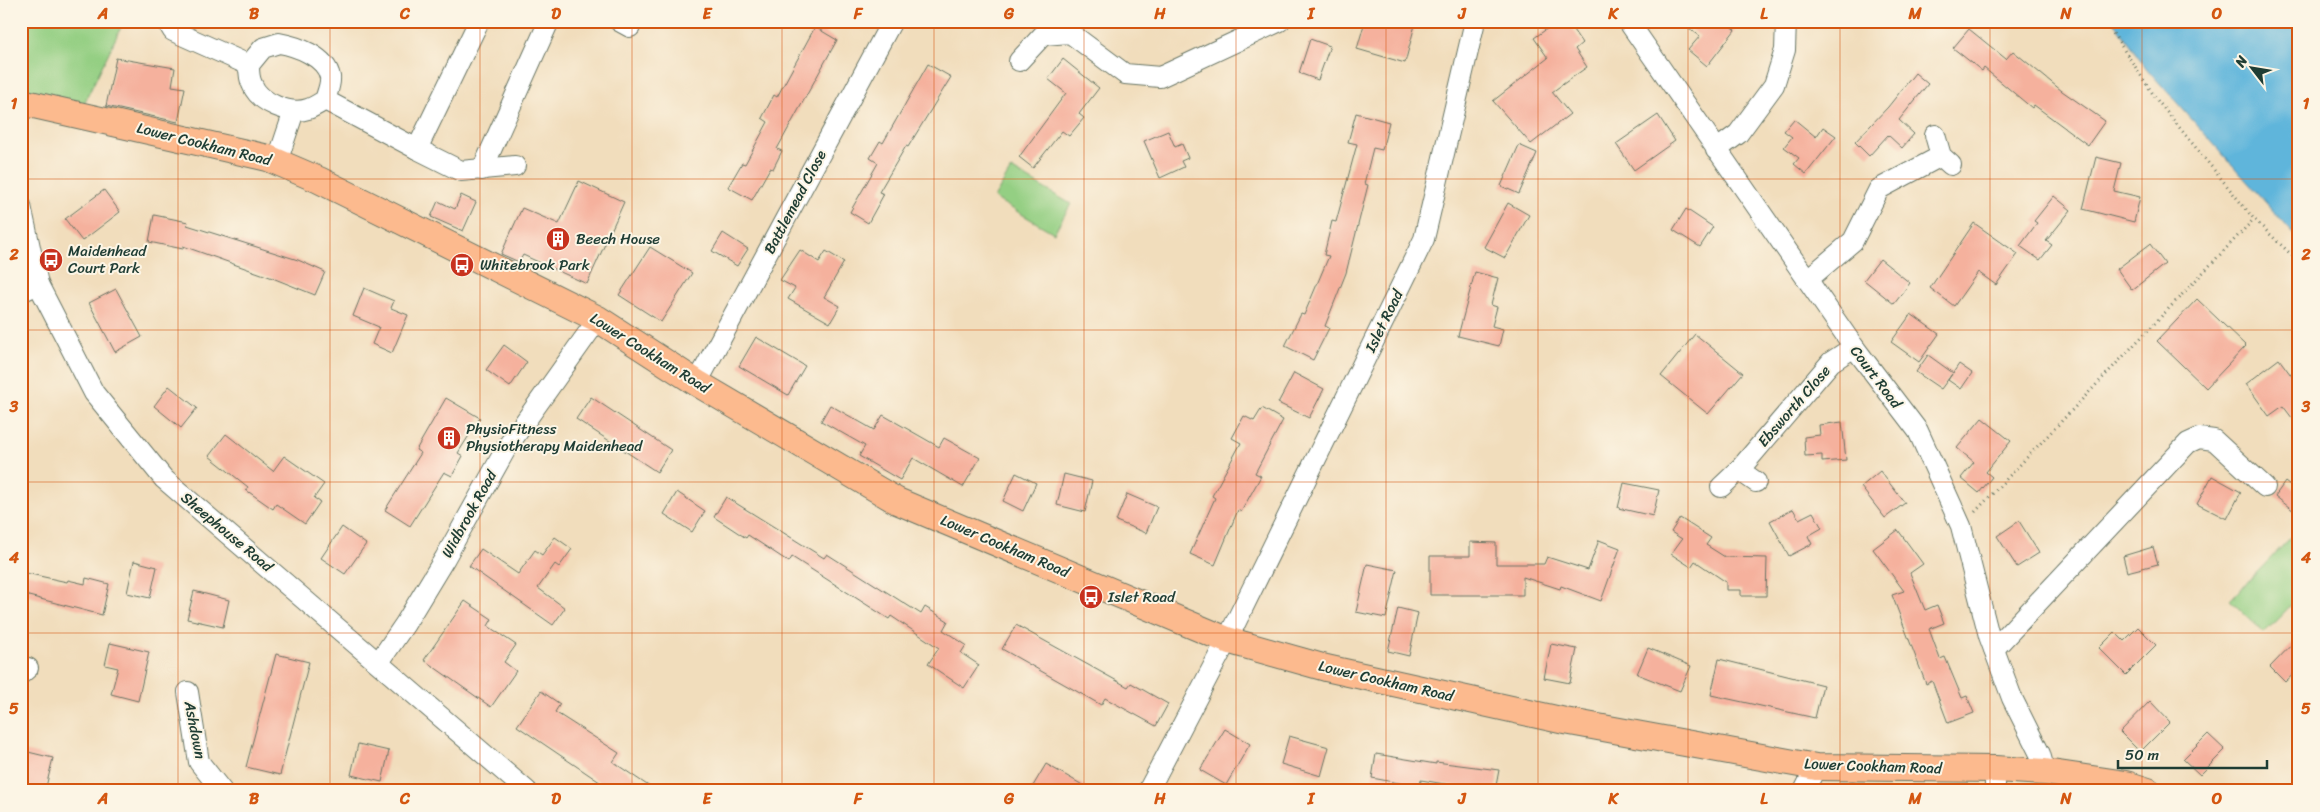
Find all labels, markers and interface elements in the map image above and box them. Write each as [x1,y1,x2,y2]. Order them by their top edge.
text: A [97,0,108,28]
text: B [249,0,260,28]
text: C [399,0,411,28]
text: D [551,0,561,28]
text: E [703,0,713,28]
text: F [853,0,864,28]
text: G [1003,0,1015,28]
text: H [1153,0,1166,28]
text: I [1307,0,1316,28]
text: J [1457,0,1467,28]
text: K [1607,0,1619,28]
text: L [1760,0,1768,28]
text: M [1907,0,1922,28]
text: N [2059,0,2072,28]
text: O [2211,0,2223,28]
north arrow [2228,42,2278,92]
text: N [2228,51,2255,73]
text: 1 [11,89,18,118]
text: 1 [2303,89,2310,118]
street label: Lower Cookham Road [134,115,275,174]
street label: Battlemead Close [757,145,833,259]
building icon: Beech House [545,226,571,252]
place label: Beech House [576,226,660,252]
place label: Maidenhead Court Park [68,238,147,281]
text: 2 [8,240,19,269]
text: 2 [2300,240,2311,269]
bus stop icon: Maidenhead Court Park [38,247,64,273]
bus stop icon: Whitebrook Park [449,252,475,278]
place label: Whitebrook Park [480,252,591,278]
street label: Islet Road [1357,284,1411,358]
street label: Lower Cookham Road [585,305,716,401]
street label: Court Road [1843,340,1909,415]
street label: Ebsworth Close [1751,359,1837,453]
text: 3 [9,392,19,421]
text: 3 [2301,392,2311,421]
place label: PhysioFitness Physiotherapy Maidenhead [466,416,643,459]
building icon: PhysioFitness Physiotherapy Maidenhead [436,425,462,451]
street label: Widbrook Road [434,464,504,563]
street label: Sheephouse Road [175,485,280,579]
street label: Lower Cookham Road [936,507,1075,585]
text: 4 [8,543,19,572]
text: 4 [2300,543,2311,572]
bus stop icon: Islet Road [1078,584,1104,610]
place label: Islet Road [1107,584,1176,610]
street label: Lower Cookham Road [1316,653,1457,709]
text: 5 [9,694,19,723]
text: 5 [2301,694,2311,723]
street label: Ashdown [176,698,213,761]
scale bar [2118,737,2266,769]
text: 50 m [2125,742,2160,768]
street label: Lower Cookham Road [1804,751,1943,781]
text: A [97,784,108,812]
text: B [249,784,260,812]
text: C [399,784,411,812]
text: D [551,784,561,812]
text: E [703,784,713,812]
text: F [853,784,864,812]
text: G [1003,784,1015,812]
text: H [1153,784,1166,812]
text: I [1307,784,1316,812]
text: J [1457,784,1467,812]
text: K [1607,784,1619,812]
text: L [1760,784,1768,812]
text: M [1907,784,1922,812]
text: N [2059,784,2072,812]
text: O [2211,784,2223,812]

